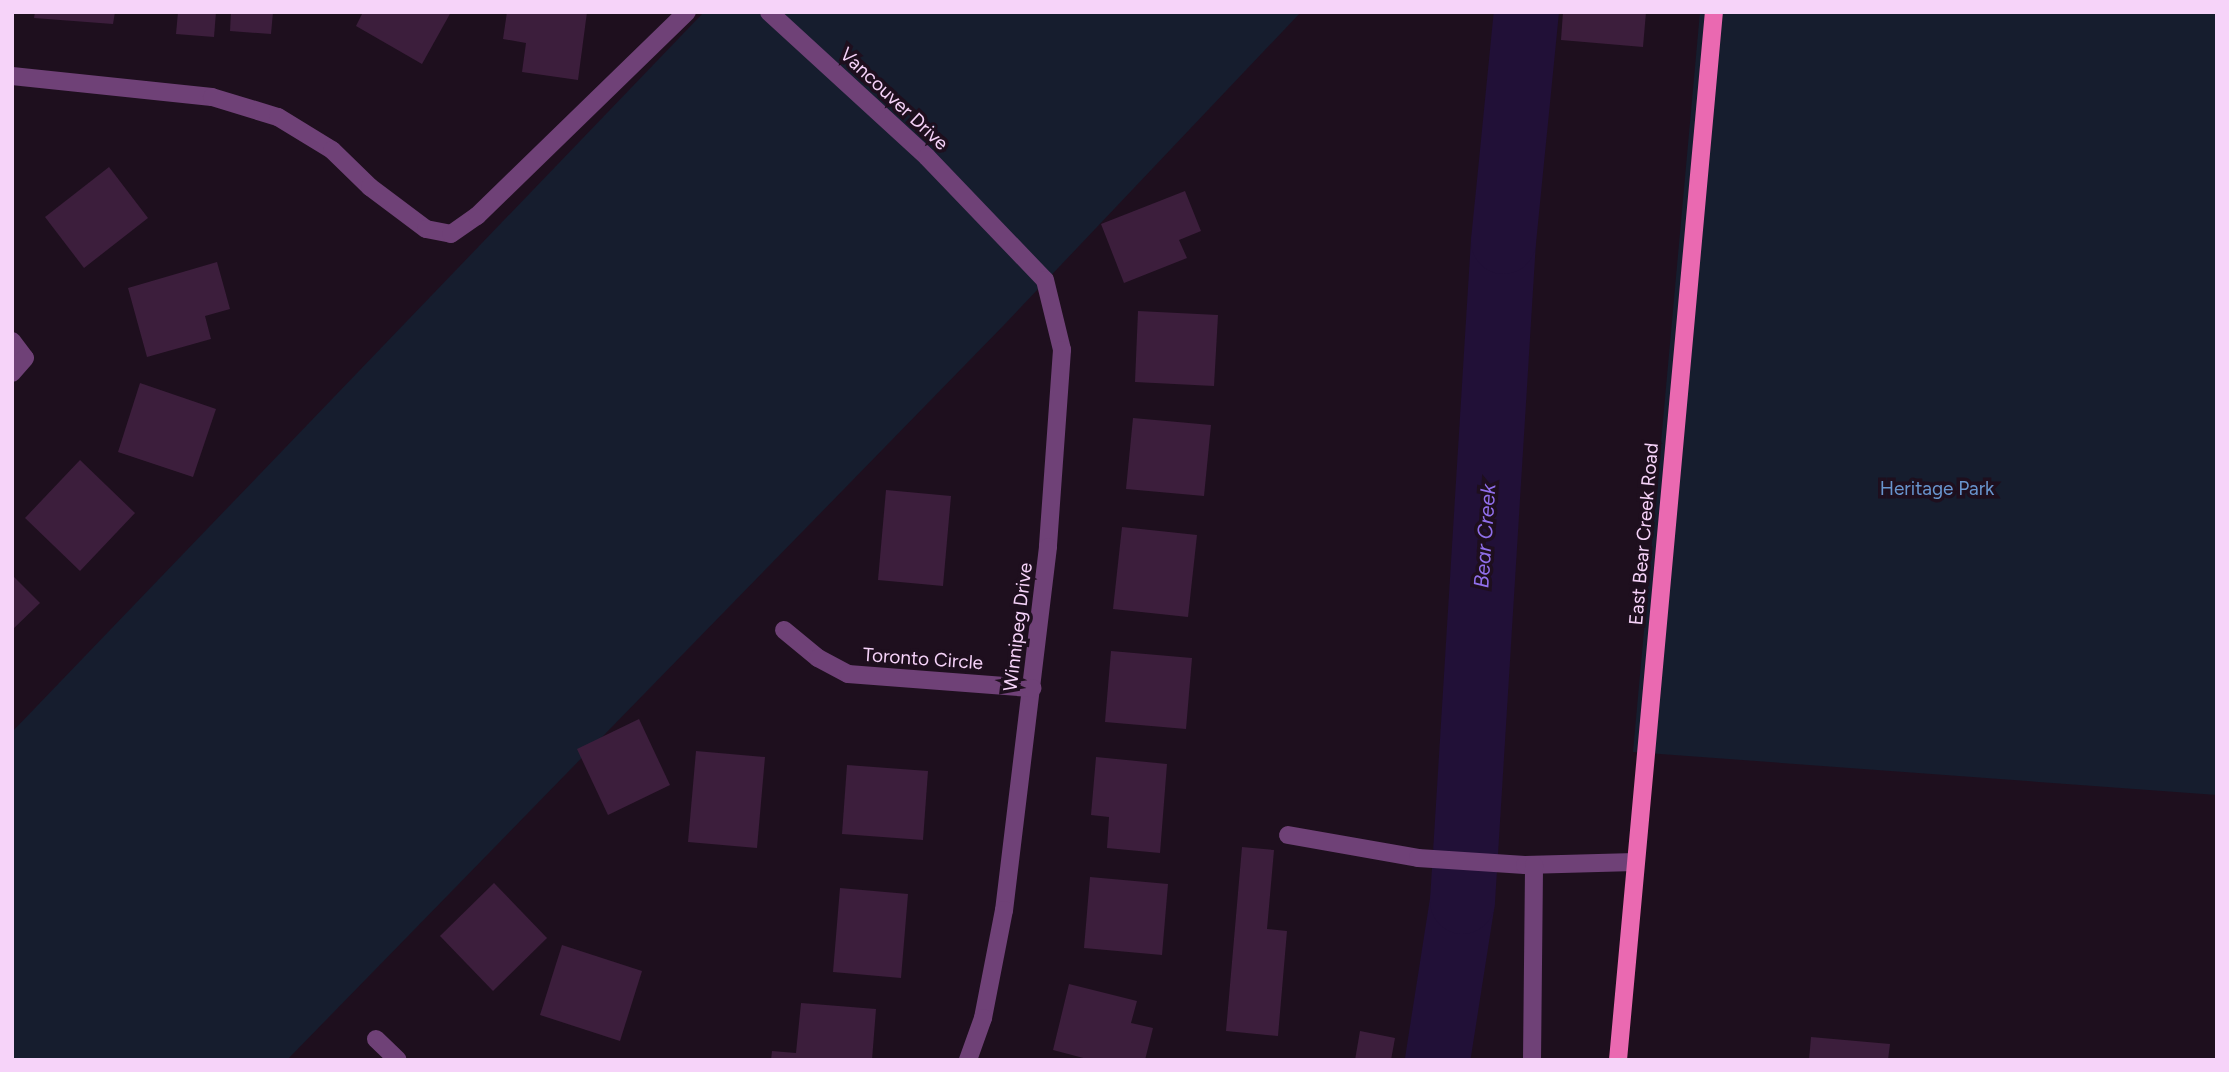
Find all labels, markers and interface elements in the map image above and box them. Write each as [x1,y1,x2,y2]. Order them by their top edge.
street label: Vancouver Drive [835,43,953,155]
street label: East Bear Creek Road [1625,442,1663,626]
park label: Heritage Park [1880,478,1994,500]
water label: Bear Creek [1469,483,1501,589]
street label: Winnipeg Drive [999,561,1037,693]
street label: Toronto Circle [862,643,984,675]

